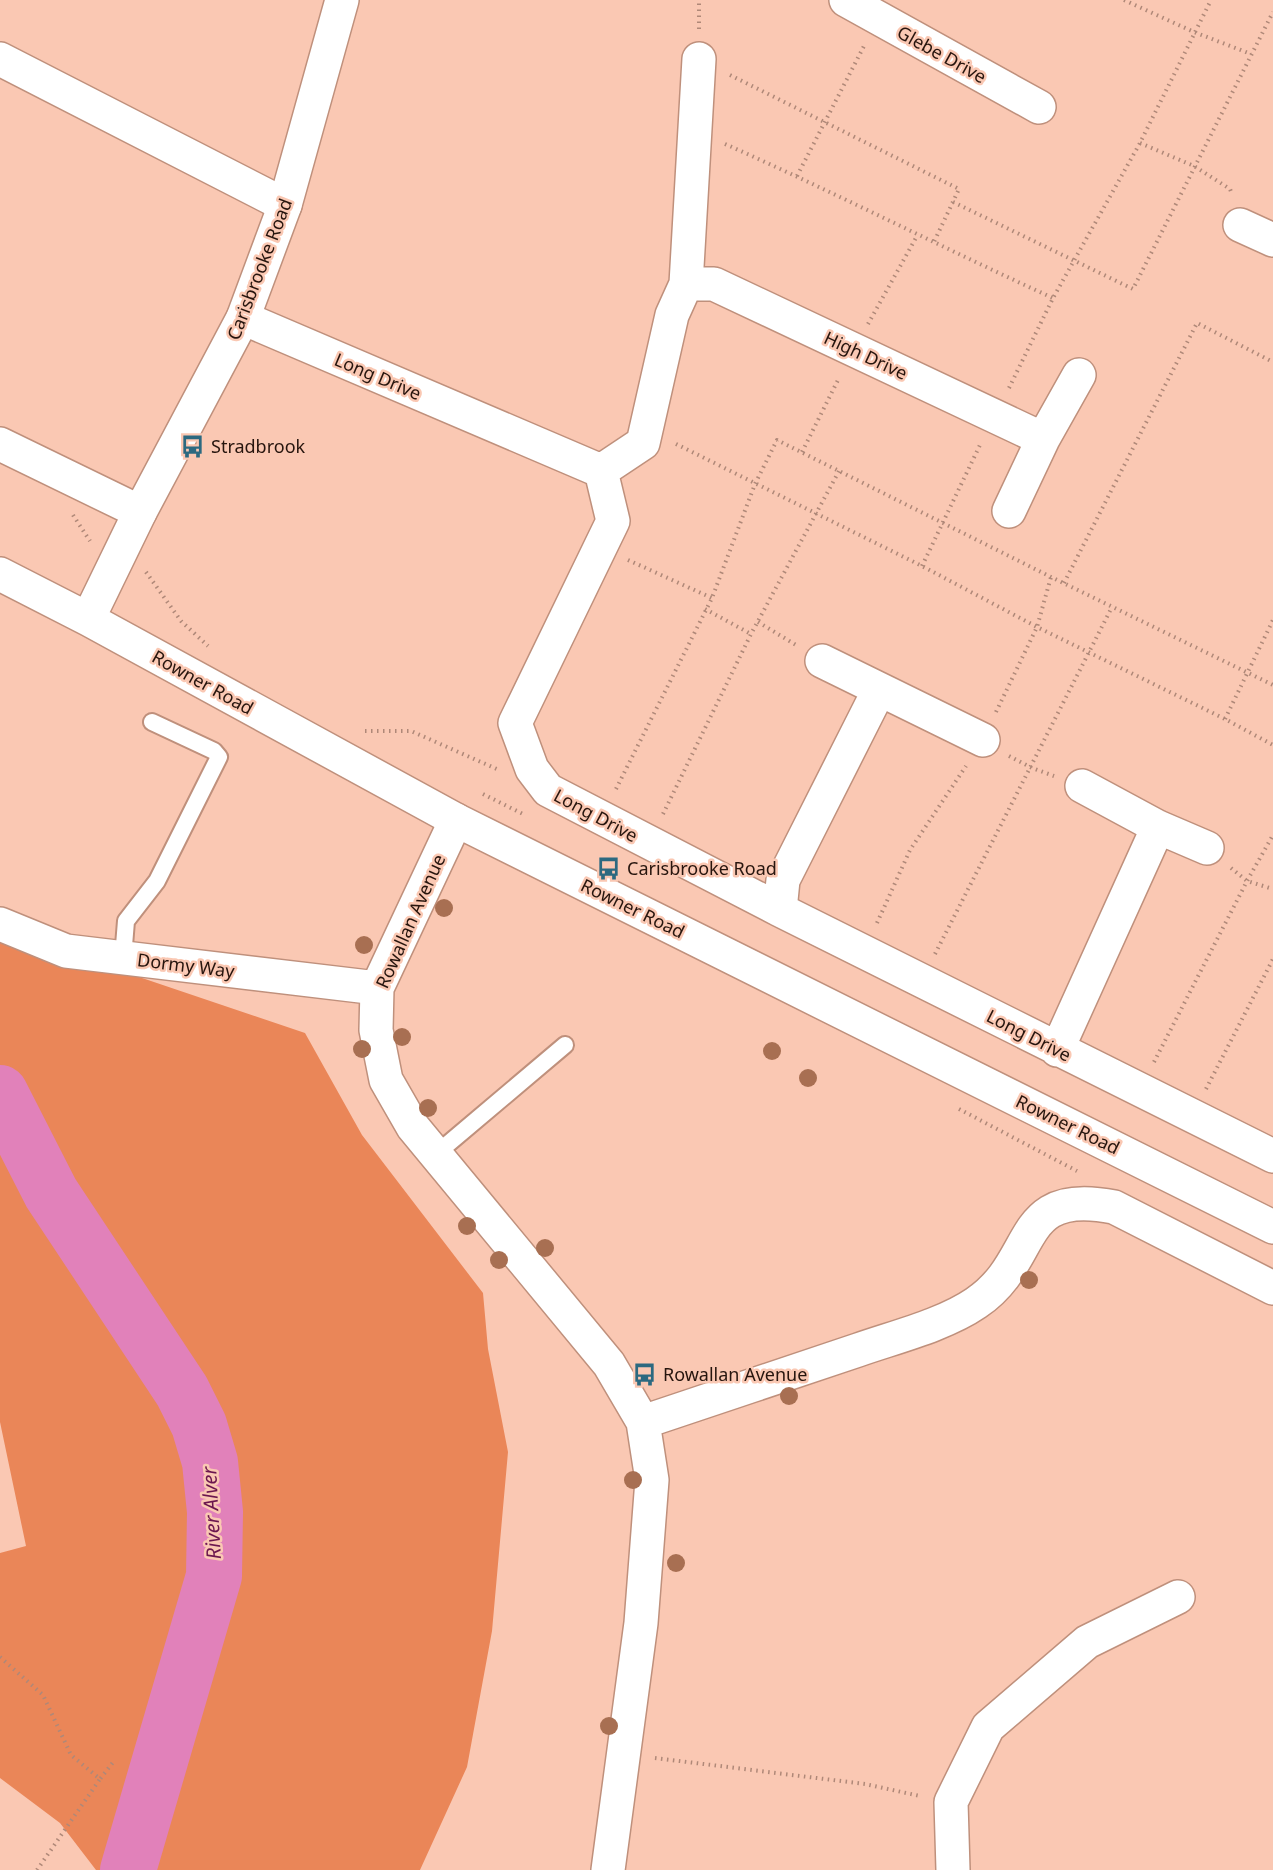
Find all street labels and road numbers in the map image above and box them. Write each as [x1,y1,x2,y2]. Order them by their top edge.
street label: Glebe Drive [893,20,991,88]
street label: Carisbrooke Road [221,195,297,343]
street label: High Drive [820,325,912,385]
street label: Long Drive [331,347,425,405]
street label: Rowner Road [148,644,258,720]
street label: Long Drive [550,783,642,847]
street label: Rowallan Avenue [370,850,450,992]
street label: Rowner Road [577,873,689,943]
street label: Dormy Way [136,947,237,983]
street label: Long Drive [983,1003,1075,1067]
street label: Rowner Road [1012,1089,1124,1159]

